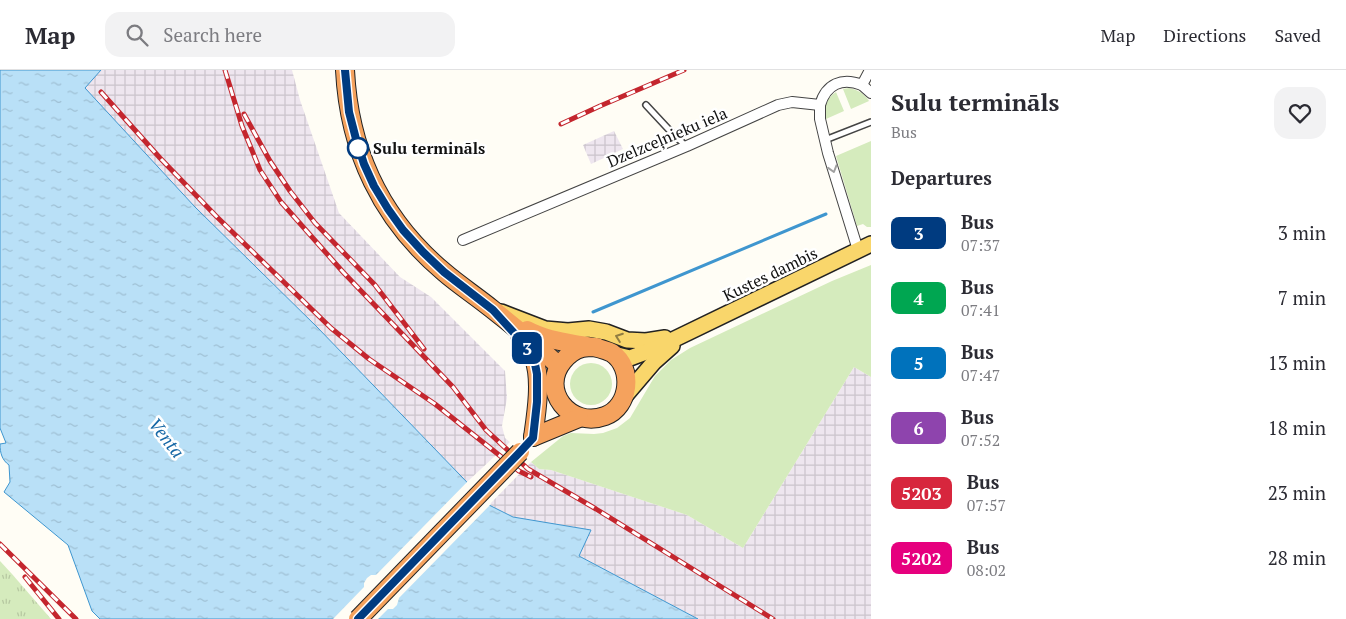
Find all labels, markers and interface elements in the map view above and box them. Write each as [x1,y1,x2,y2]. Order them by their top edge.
search box [105,12,455,57]
text: Map [25,19,75,51]
icon: search [123,21,151,49]
text: Search here [163,22,262,47]
text: Map [1100,23,1135,47]
text: Directions [1163,23,1246,47]
text: Saved [1274,23,1321,47]
text: Sulu termināls [891,86,1059,118]
button: heart [1274,87,1326,139]
street label: Dzelzceļnieku iela [604,102,730,172]
text: Bus [891,121,917,143]
marker: Sulu termināls [347,137,369,159]
place label: Sulu termināls [373,137,485,159]
one-way arrow [827,165,837,173]
text: Departures [891,165,992,190]
text: Bus [961,209,994,234]
text: 3 min [1278,220,1326,245]
text: 3 [913,221,924,245]
text: 07:37 [961,234,1000,256]
street label: Kustes dambis [719,242,821,306]
text: Bus [961,274,994,299]
text: 7 min [1278,285,1326,310]
text: 4 [913,286,924,310]
text: 07:41 [961,299,1000,321]
line badge: 3 [511,332,543,364]
one-way arrow [615,333,624,343]
text: 3 [522,336,532,360]
text: Bus [961,339,994,364]
text: 13 min [1268,350,1326,375]
text: 5 [913,351,924,375]
text: 07:47 [961,364,1000,386]
text: Bus [961,404,994,429]
water label: Venta [143,412,190,463]
text: 18 min [1268,415,1326,440]
text: 6 [913,416,924,440]
text: 07:52 [961,429,1000,451]
text: Bus [967,469,999,494]
text: 23 min [1268,480,1326,505]
text: 5203 [901,481,942,505]
text: 07:57 [967,494,1006,516]
text: Bus [967,534,999,559]
text: 28 min [1268,545,1326,570]
text: 5202 [901,546,942,570]
text: 08:02 [967,559,1006,581]

